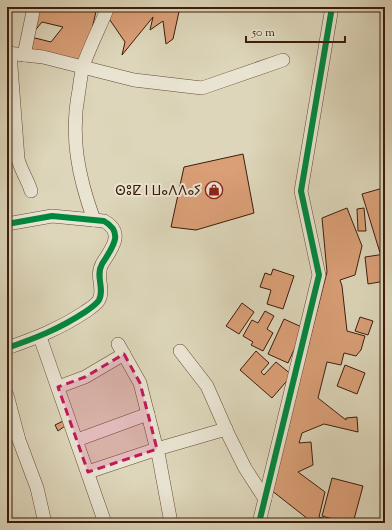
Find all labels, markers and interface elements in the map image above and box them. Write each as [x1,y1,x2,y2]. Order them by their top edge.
scale bar [246,18,345,44]
text: 50 m [251,24,275,42]
shop icon: ⵙⵓⵇ ⵏ ⵡⴰⴷⴷⴰⵢ [204,180,224,200]
place label: ⵙⵓⵇ ⵏ ⵡⴰⴷⴷⴰⵢ [115,182,201,202]

